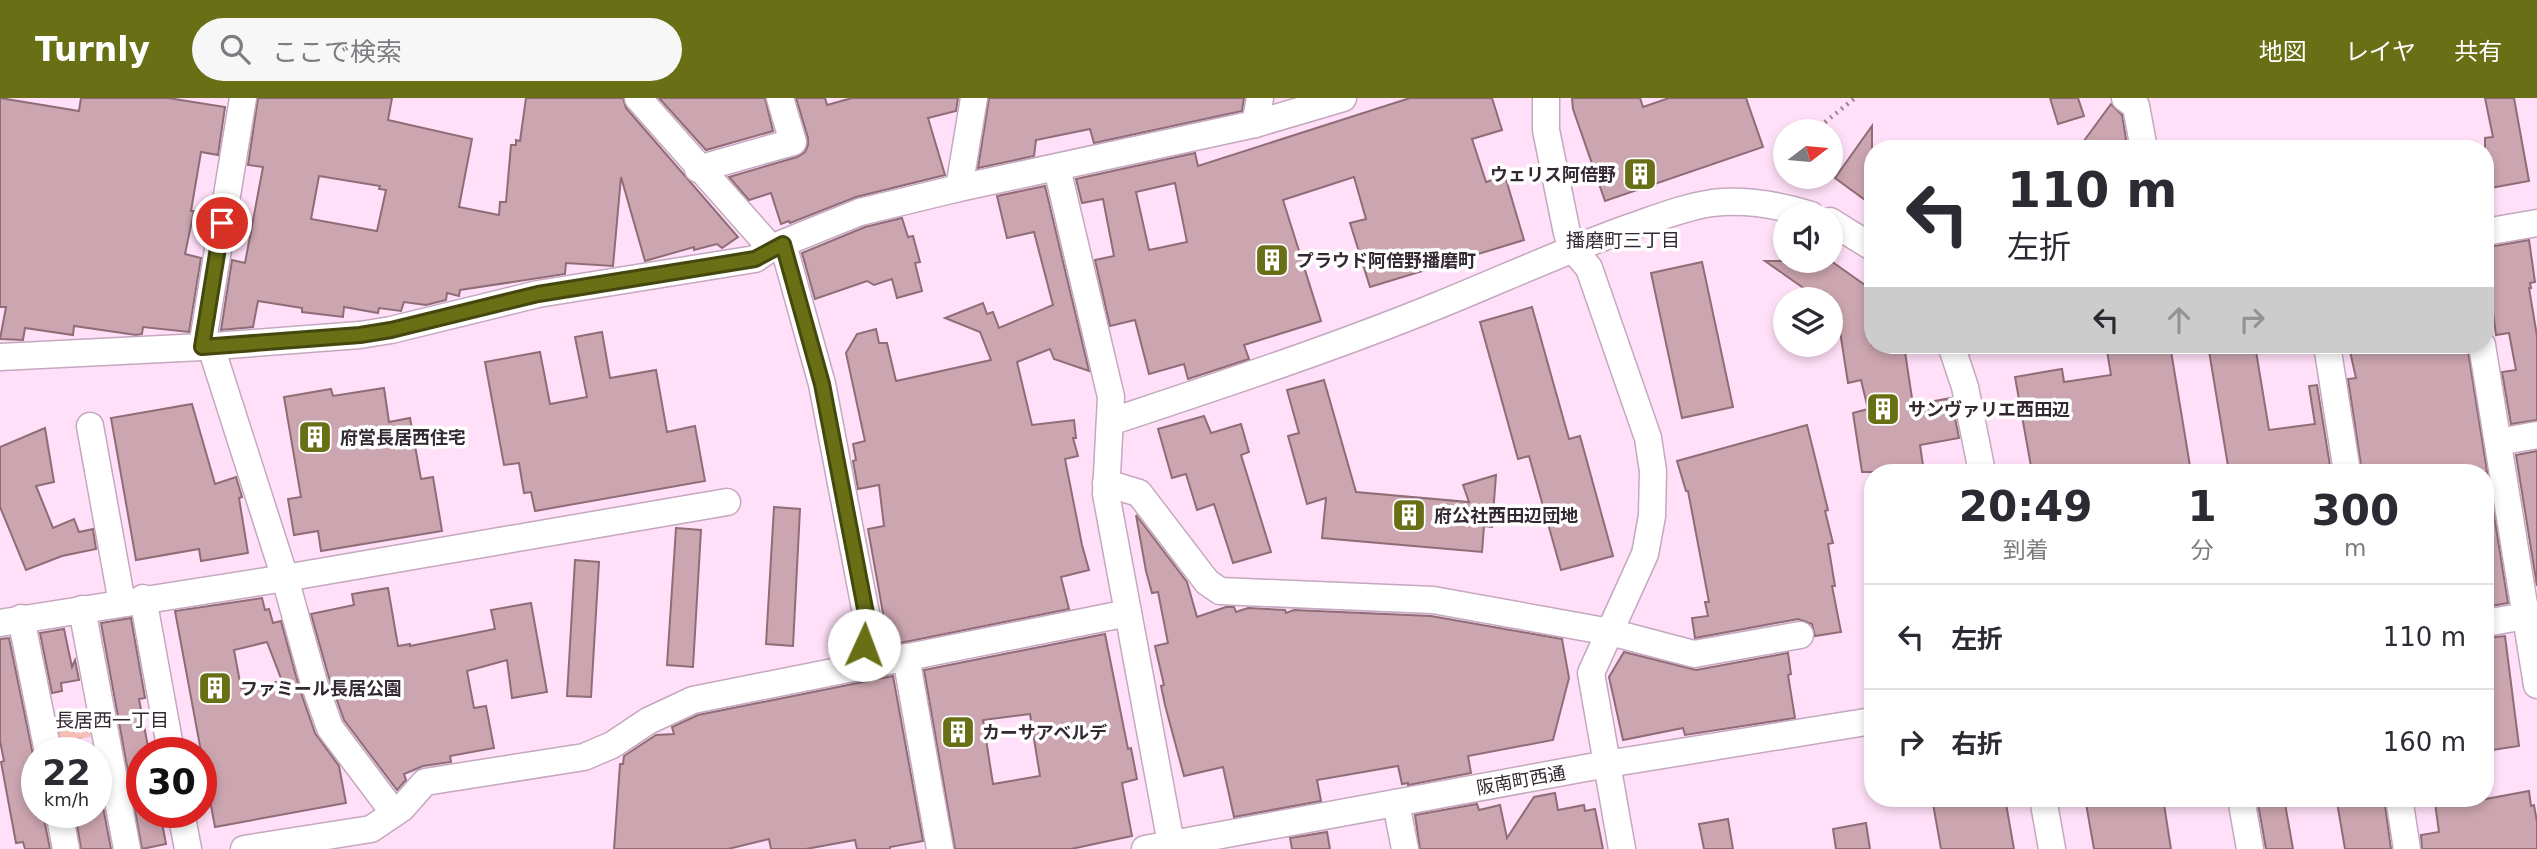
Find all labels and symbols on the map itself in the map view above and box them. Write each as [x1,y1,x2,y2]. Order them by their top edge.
north arrow [1773,119,1843,189]
building icon: ウェリス阿倍野 [1621,155,1659,193]
place label: ウェリス阿倍野 [1490,164,1616,185]
pin [192,193,252,253]
district label: 播磨町三丁目 [1566,229,1680,251]
building icon: プラウド阿倍野播磨町 [1253,241,1291,279]
place label: プラウド阿倍野播磨町 [1296,250,1476,271]
building icon: サンヴァリエ西田辺 [1864,390,1902,428]
place label: サンヴァリエ西田辺 [1908,399,2070,420]
building icon: 府営長居西住宅 [296,418,334,456]
place label: 府営長居西住宅 [340,427,466,448]
building icon: 府公社西田辺団地 [1390,496,1428,534]
place label: 府公社西田辺団地 [1434,505,1578,526]
position arrow [827,608,901,682]
building icon: ファミール長居公園 [196,669,234,707]
place label: ファミール長居公園 [240,678,402,699]
district label: 長居西一丁目 [55,709,169,731]
building icon: カーサアベルデ [939,713,977,751]
place label: カーサアベルデ [982,722,1107,743]
speed limit sign: 30 [126,737,217,828]
street label: 阪南町西通 [1475,762,1567,798]

